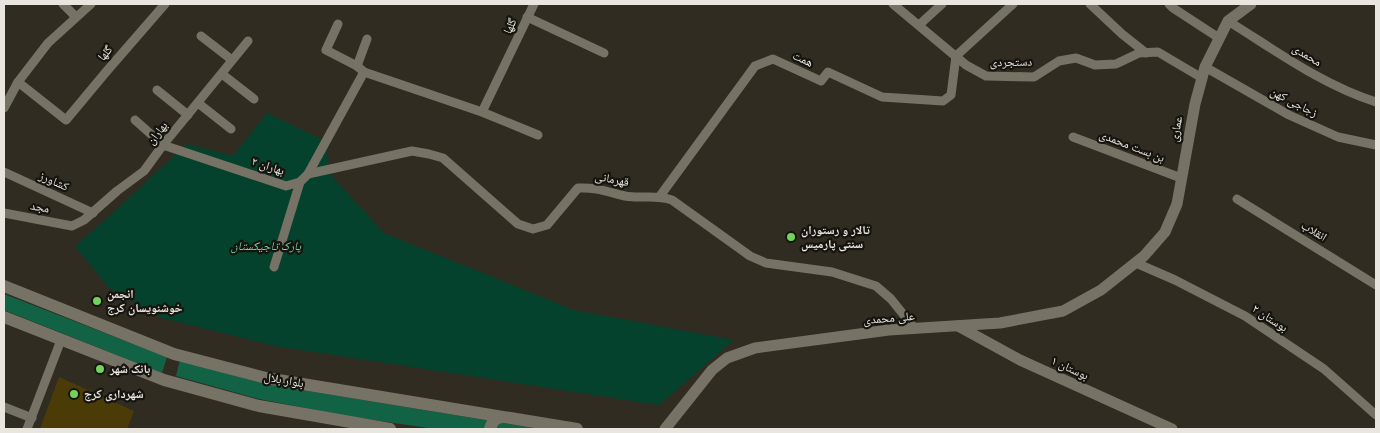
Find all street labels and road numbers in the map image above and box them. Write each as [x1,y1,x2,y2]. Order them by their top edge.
street label: گلها [500,16,520,36]
street label: محمدی [1290,41,1324,69]
street label: گلها [95,43,115,63]
street label: همت [791,48,815,70]
street label: دستجردی [990,55,1032,69]
street label: زجاجی کهن [1268,84,1320,120]
street label: عماری [1167,115,1185,143]
street label: بهاران [144,119,171,148]
street label: بن بست محمدی [1097,127,1167,165]
street label: بهاران ۲ [250,154,286,178]
street label: کشاورز [36,168,71,194]
street label: قهرمانی [594,169,630,189]
street label: مجد [29,198,51,216]
street label: انقلاب [1298,218,1329,244]
street label: بوستان ۲ [1249,301,1290,335]
street label: علی محمدی [863,309,915,327]
street label: بوستان ۱ [1049,353,1091,383]
street label: بلوار بلال [263,370,305,391]

